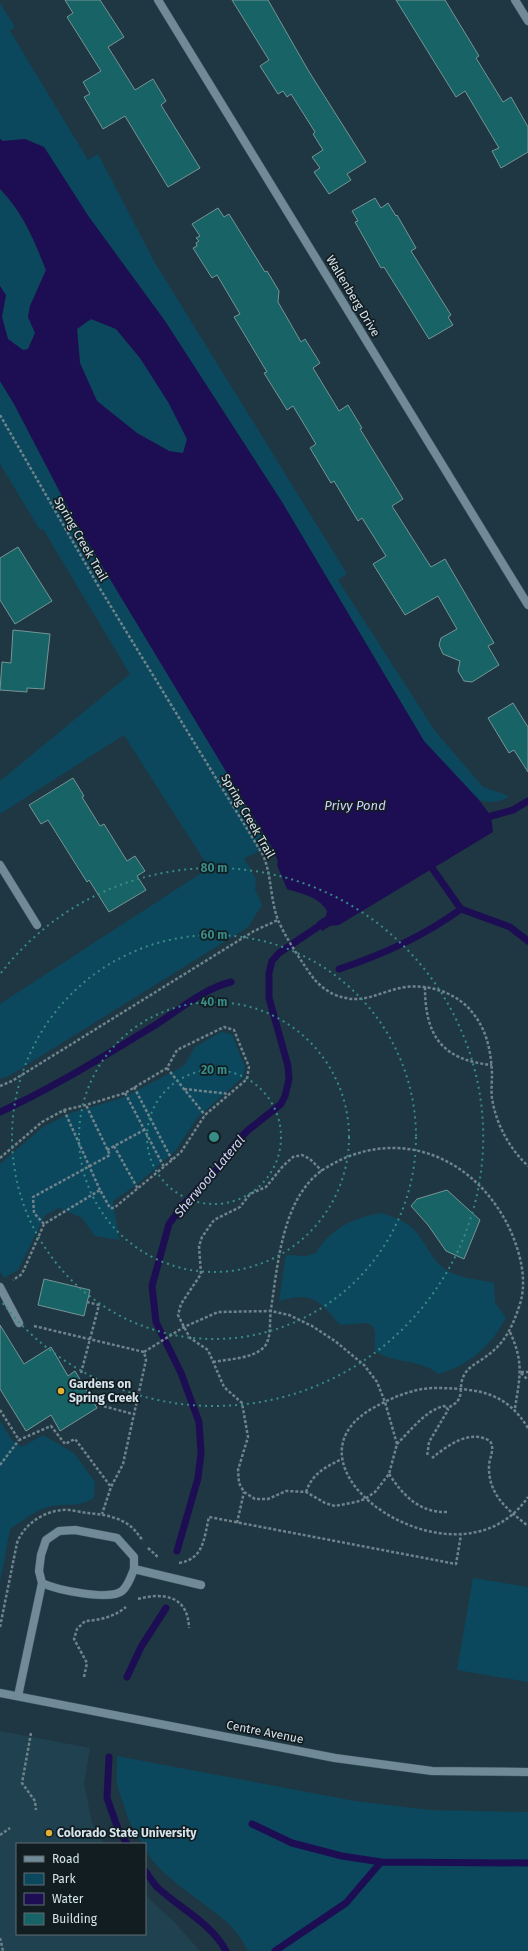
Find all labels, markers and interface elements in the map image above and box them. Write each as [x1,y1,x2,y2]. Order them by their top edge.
street label: Wallenberg Drive [323,253,383,339]
street label: Spring Creek Trail [51,494,111,584]
street label: Spring Creek Trail [218,771,278,861]
water label: Privy Pond [324,798,386,813]
text: 80 m [201,861,227,875]
text: 60 m [201,928,227,942]
text: 40 m [201,995,227,1009]
text: 20 m [201,1063,227,1077]
centre of rings [207,1130,221,1144]
water label: Sherwood Lateral [170,1132,248,1221]
place label: Gardens on Spring Creek [69,1377,139,1405]
marker: Gardens on Spring Creek [56,1386,66,1396]
street label: Centre Avenue [225,1718,305,1746]
place label: Colorado State University [57,1826,197,1840]
marker: Colorado State University [44,1828,54,1838]
legend [16,1843,146,1935]
text: Road [52,1852,80,1866]
text: Park [52,1872,76,1886]
text: Water [52,1892,84,1906]
text: Building [52,1912,98,1926]

